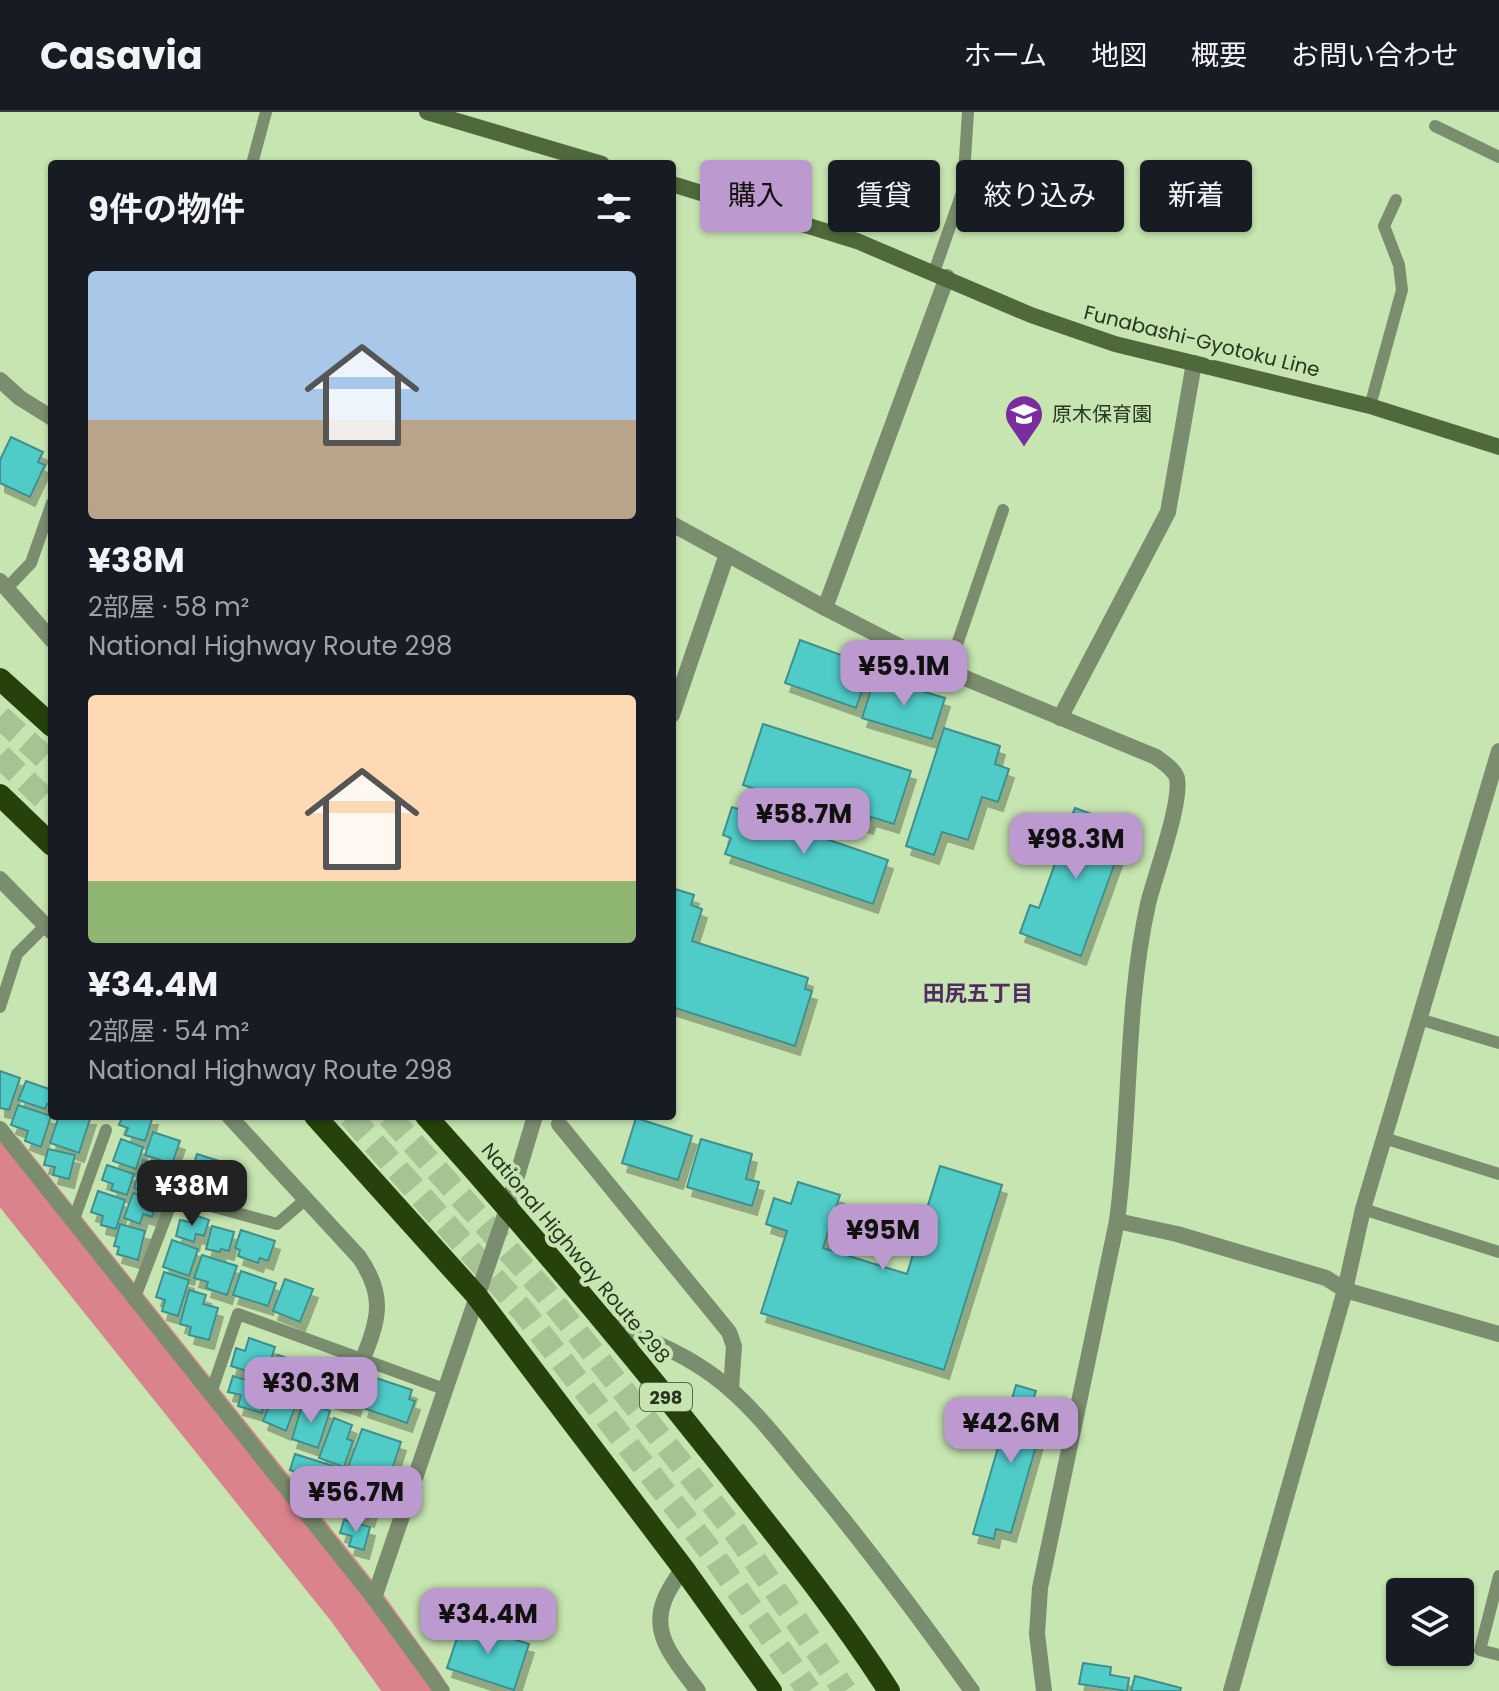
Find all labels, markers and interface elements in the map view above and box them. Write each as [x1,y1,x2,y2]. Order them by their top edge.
text: Casavia [40,29,203,82]
text: ホーム [964,36,1047,75]
text: 地図 [1091,36,1147,75]
text: 概要 [1191,36,1247,75]
text: お問い合わせ [1291,36,1459,75]
chip: 購入 [700,160,812,232]
chip: 賃貸 [828,160,940,232]
chip: 絞り込み [956,160,1124,232]
chip: 新着 [1140,160,1252,232]
text: 9件の物件 [88,185,245,233]
icon: filters [592,186,636,230]
street label: Funabashi-Gyotoku Line [1081,298,1323,384]
icon: home [290,323,434,467]
school or university icon: 原木保育園 [1003,393,1045,448]
place label: 原木保育園 [1052,400,1152,428]
text: ¥38M [88,536,185,584]
text: 2部屋 · 58 m² [88,589,249,625]
text: National Highway Route 298 [88,628,452,664]
pin: ¥59.1M [839,640,969,708]
text: ¥59.1M [858,648,950,684]
icon: home [290,747,434,891]
pin: ¥58.7M [739,788,869,856]
text: ¥58.7M [756,796,852,832]
pin: ¥98.3M [1011,813,1141,881]
text: ¥98.3M [1027,821,1125,857]
text: ¥34.4M [88,960,218,1008]
district label: 田尻五丁目 [923,978,1033,1009]
text: 2部屋 · 54 m² [88,1013,249,1049]
text: National Highway Route 298 [88,1052,452,1088]
street label: National Highway Route 298 [475,1137,677,1369]
pin: ¥38M [145,1160,239,1228]
text: ¥38M [155,1168,229,1204]
pin: ¥95M [836,1204,930,1272]
text: ¥95M [846,1212,920,1248]
pin: ¥30.3M [246,1357,376,1425]
text: ¥30.3M [262,1365,360,1401]
road number: 298 [640,1383,692,1411]
pin: ¥42.6M [946,1397,1076,1465]
text: ¥42.6M [962,1405,1060,1441]
pin: ¥56.7M [291,1466,421,1534]
text: ¥56.7M [308,1474,404,1510]
map controls [1386,1578,1474,1666]
button: layers [1386,1578,1474,1666]
pin: ¥34.4M [423,1588,553,1656]
text: ¥34.4M [438,1596,538,1632]

